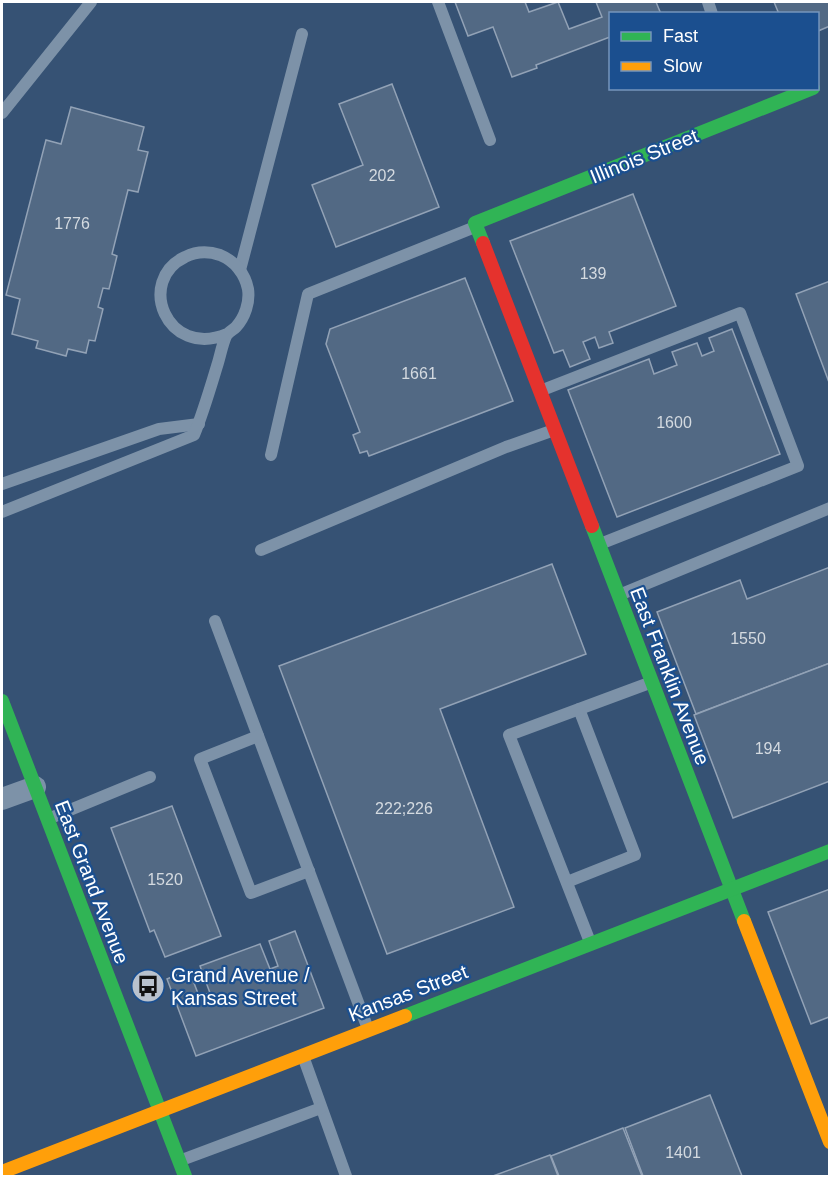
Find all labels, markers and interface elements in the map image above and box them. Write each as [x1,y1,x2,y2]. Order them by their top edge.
legend [609,12,819,90]
text: Fast [663,26,698,46]
text: Slow [663,56,703,76]
street label: Illinois Street [587,124,702,188]
house number: 202 [369,167,395,184]
house number: 1776 [54,215,90,232]
house number: 139 [580,265,606,282]
house number: 1661 [401,365,437,382]
house number: 1600 [656,414,692,431]
street label: East Franklin Avenue [626,584,714,768]
house number: 1550 [730,630,766,647]
house number: 194 [755,740,781,757]
street label: East Grand Avenue [51,797,133,967]
house number: 222;226 [375,800,433,817]
house number: 1520 [147,871,183,888]
street label: Kansas Street [345,960,471,1026]
place label: Grand Avenue / Kansas Street [171,964,310,1009]
bus stop icon: Grand Avenue / Kansas Street [130,968,166,1004]
house number: 1401 [665,1144,701,1161]

